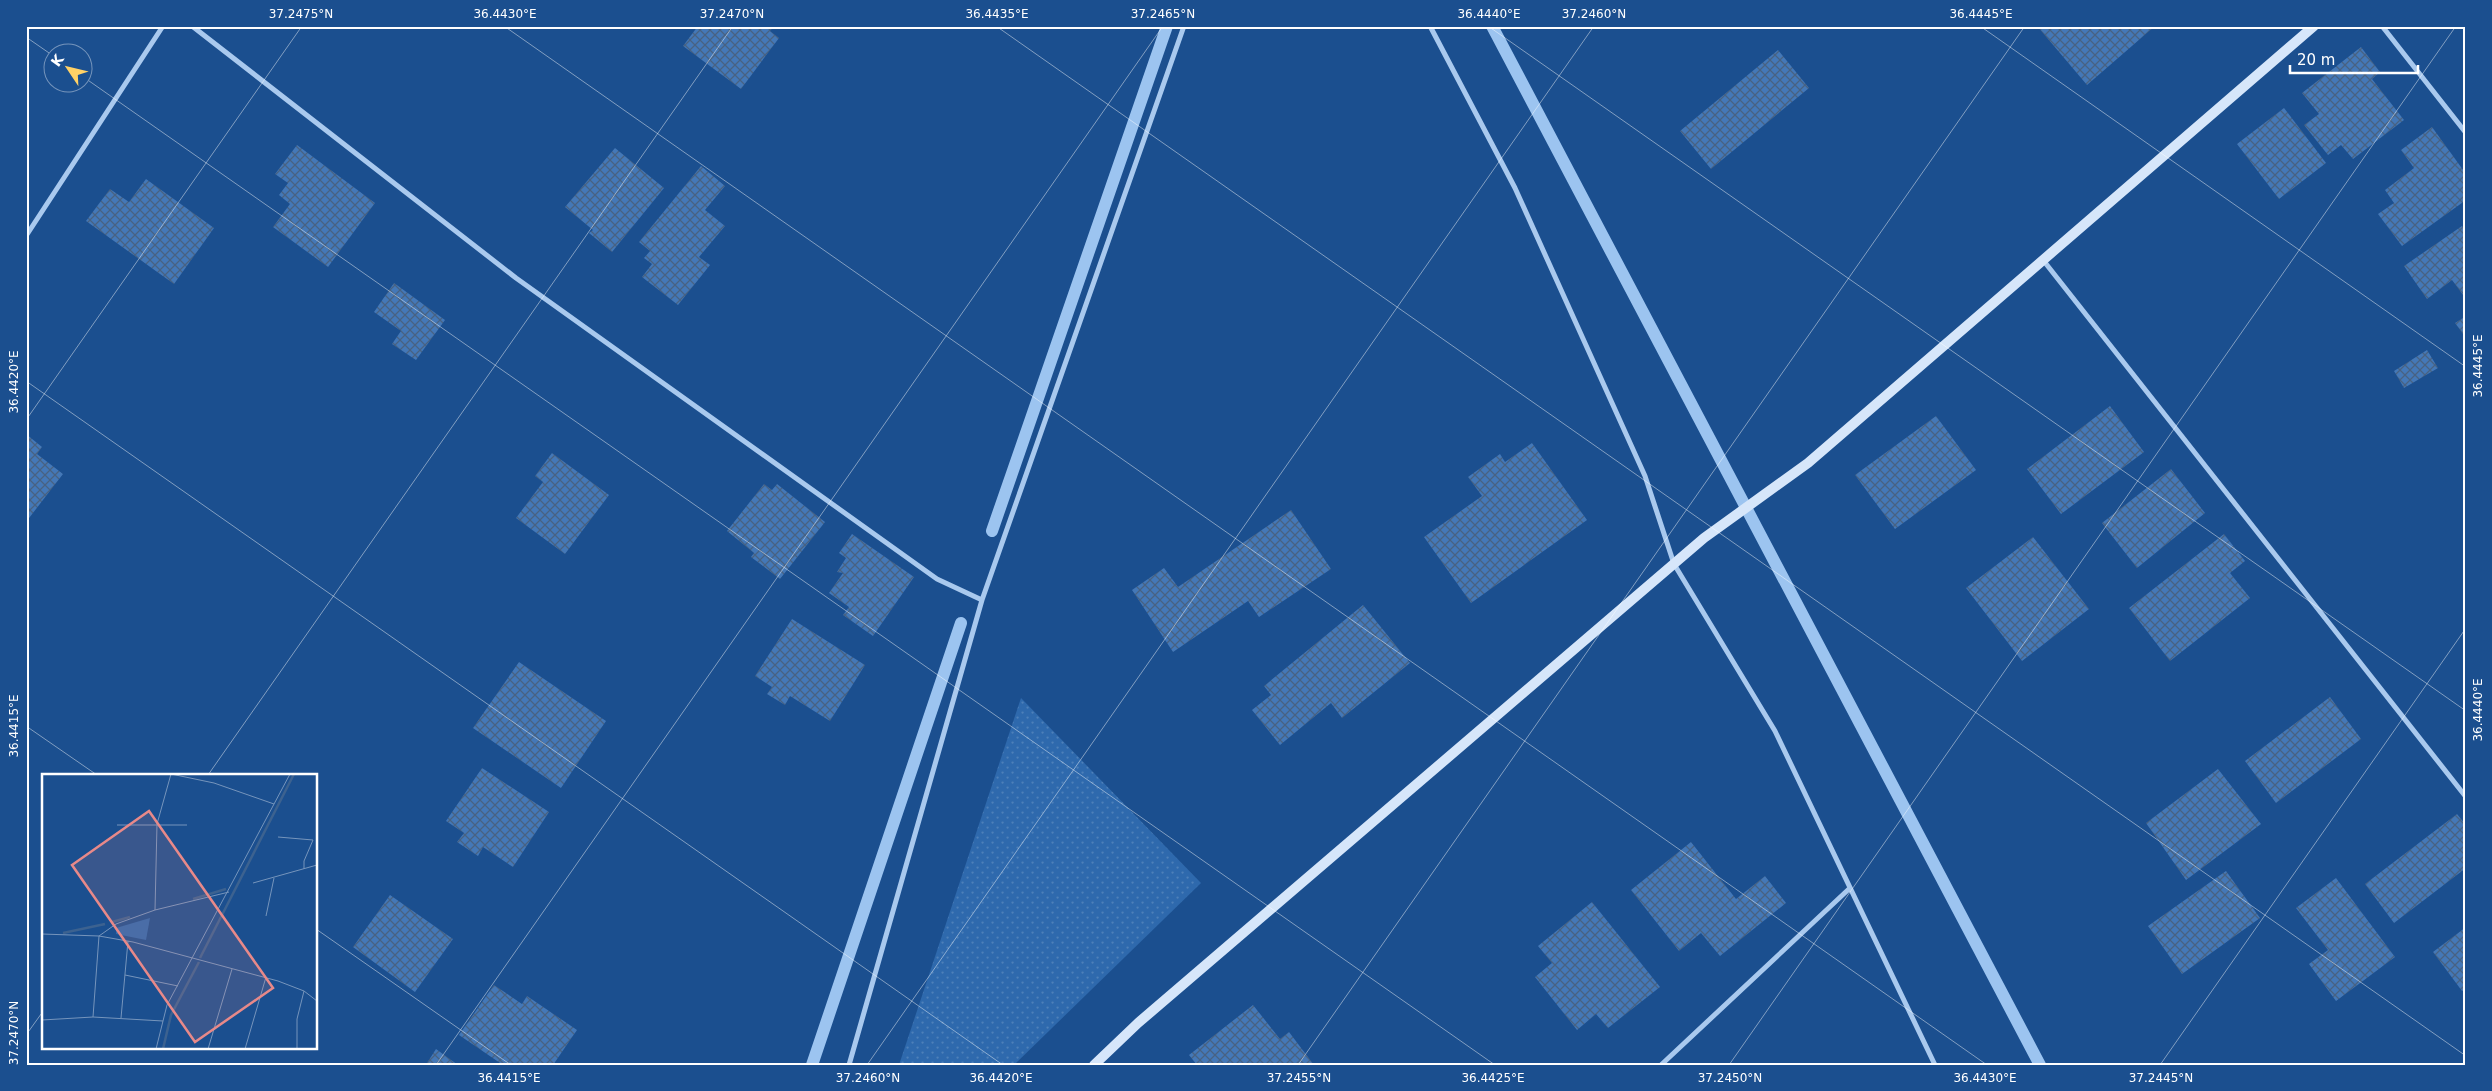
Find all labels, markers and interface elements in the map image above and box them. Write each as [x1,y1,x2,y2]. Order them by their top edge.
text: 37.2475°N [269,7,333,21]
text: 36.4430°E [473,7,537,21]
text: 37.2470°N [700,7,764,21]
text: 36.4435°E [965,7,1029,21]
text: 37.2465°N [1131,7,1195,21]
text: 36.4440°E [1457,7,1521,21]
text: 37.2460°N [1562,7,1626,21]
text: 36.4445°E [1949,7,2013,21]
north arrow [42,42,92,92]
scale bar [2290,42,2417,74]
text: K [48,51,68,70]
text: 20 m [2297,51,2335,69]
text: 36.4445°E [2471,334,2485,398]
text: 36.4420°E [7,350,21,414]
text: 36.4440°E [2471,678,2485,742]
text: 36.4415°E [7,694,21,758]
inset map [42,774,318,1048]
text: 37.2470°N [7,1001,21,1065]
text: 36.4415°E [477,1071,541,1085]
text: 37.2460°N [836,1071,900,1085]
text: 36.4420°E [969,1071,1033,1085]
text: 37.2455°N [1267,1071,1331,1085]
text: 36.4425°E [1461,1071,1525,1085]
text: 37.2450°N [1698,1071,1762,1085]
text: 36.4430°E [1953,1071,2017,1085]
text: 37.2445°N [2129,1071,2193,1085]

